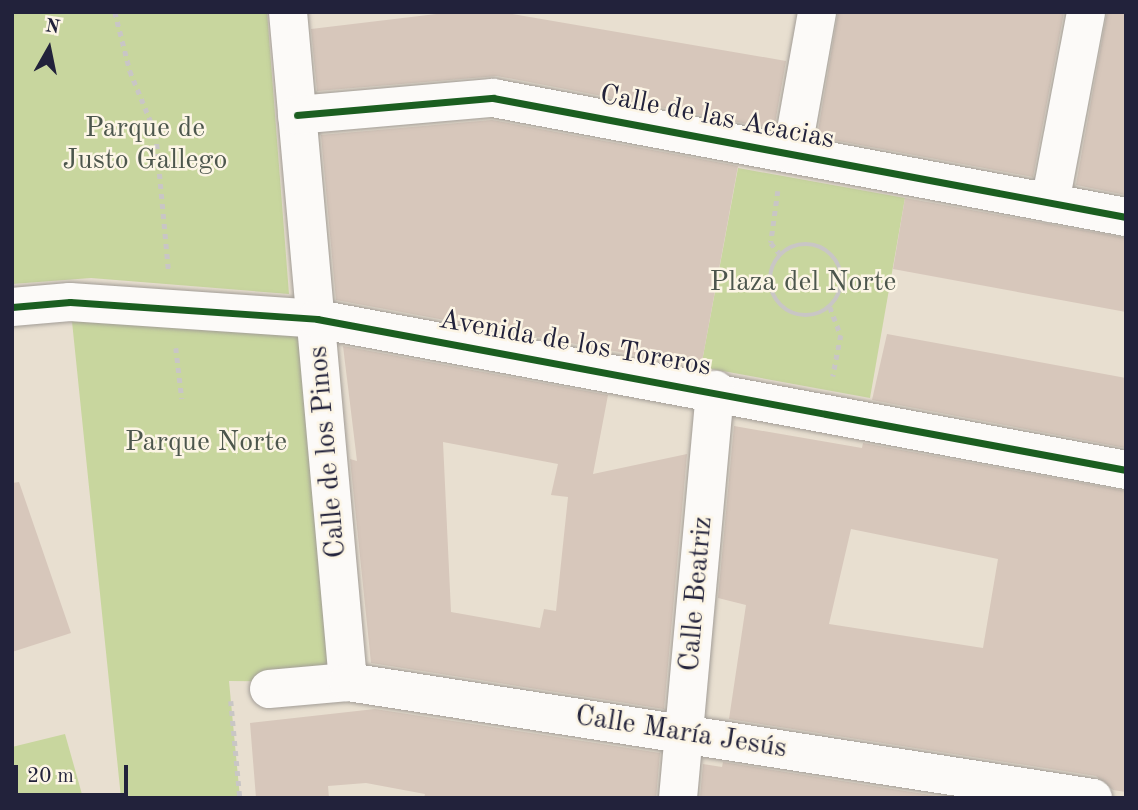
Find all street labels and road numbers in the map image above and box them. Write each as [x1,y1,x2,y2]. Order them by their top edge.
street label: Calle de las Acacias [597,79,837,157]
street label: Avenida de los Toreros [436,304,714,384]
street label: Calle de los Pinos [302,344,354,560]
street label: Calle Beatriz [673,515,721,673]
street label: Calle María Jesús [573,700,789,766]

